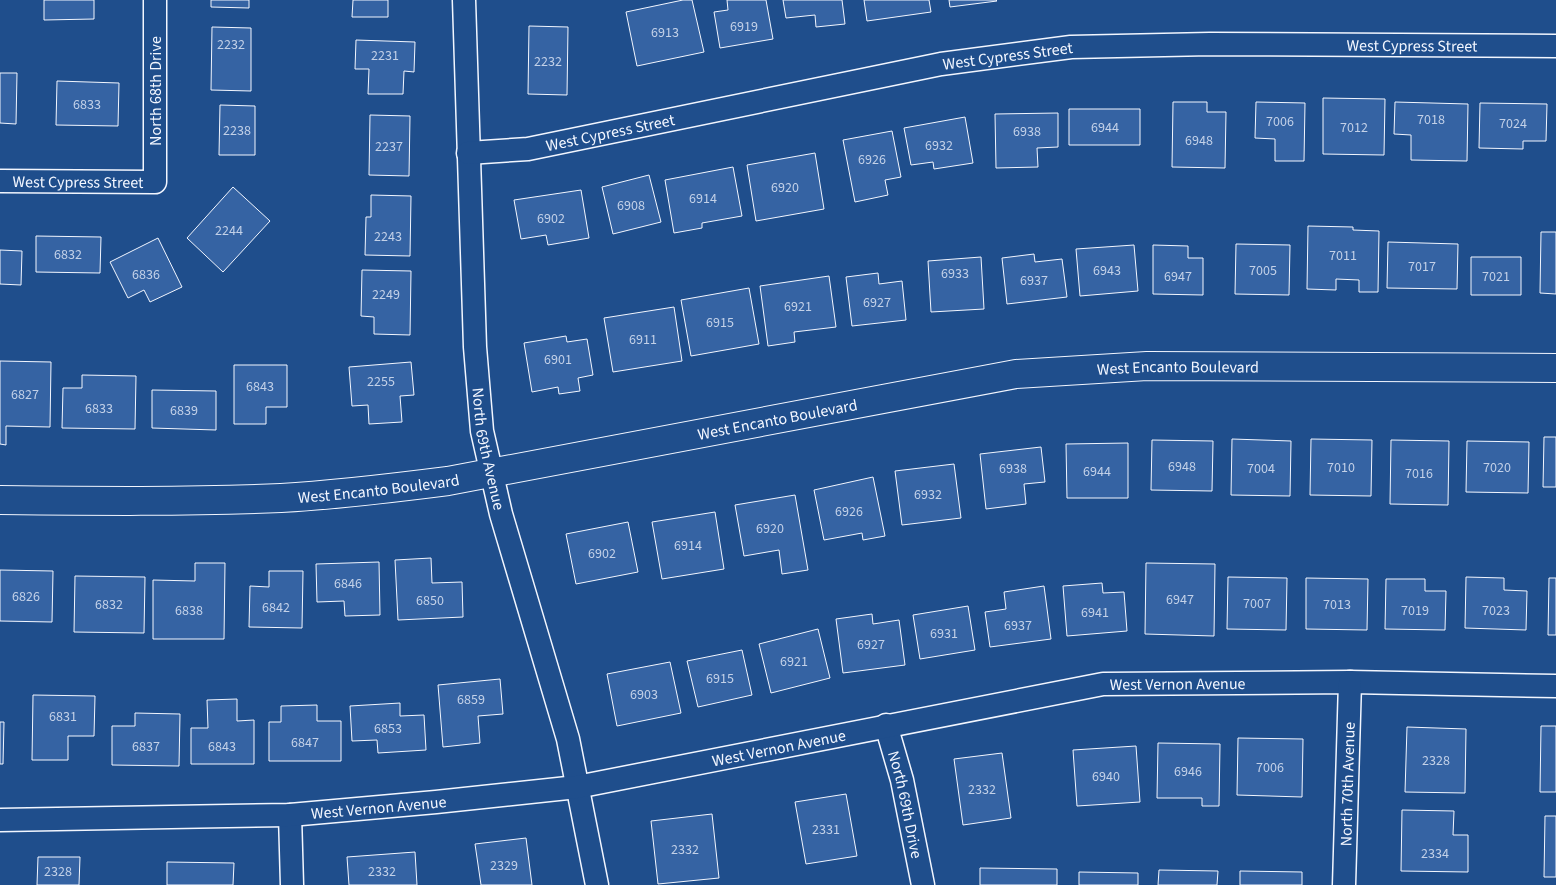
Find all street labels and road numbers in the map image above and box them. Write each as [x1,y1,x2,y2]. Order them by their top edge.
street label: West Cypress Street [1347,35,1478,58]
street label: North 68th Drive [145,36,167,146]
street label: West Cypress Street [941,37,1075,76]
street label: West Cypress Street [544,109,677,157]
street label: West Cypress Street [12,171,144,194]
street label: West Encanto Boulevard [1096,356,1259,381]
street label: North 69th Avenue [466,387,510,513]
street label: West Encanto Boulevard [696,394,859,446]
street label: West Encanto Boulevard [297,469,461,509]
street label: West Vernon Avenue [1110,673,1246,696]
street label: North 70th Avenue [1335,721,1361,847]
street label: West Vernon Avenue [710,725,848,772]
street label: North 69th Drive [882,748,927,861]
street label: West Vernon Avenue [310,791,448,825]

